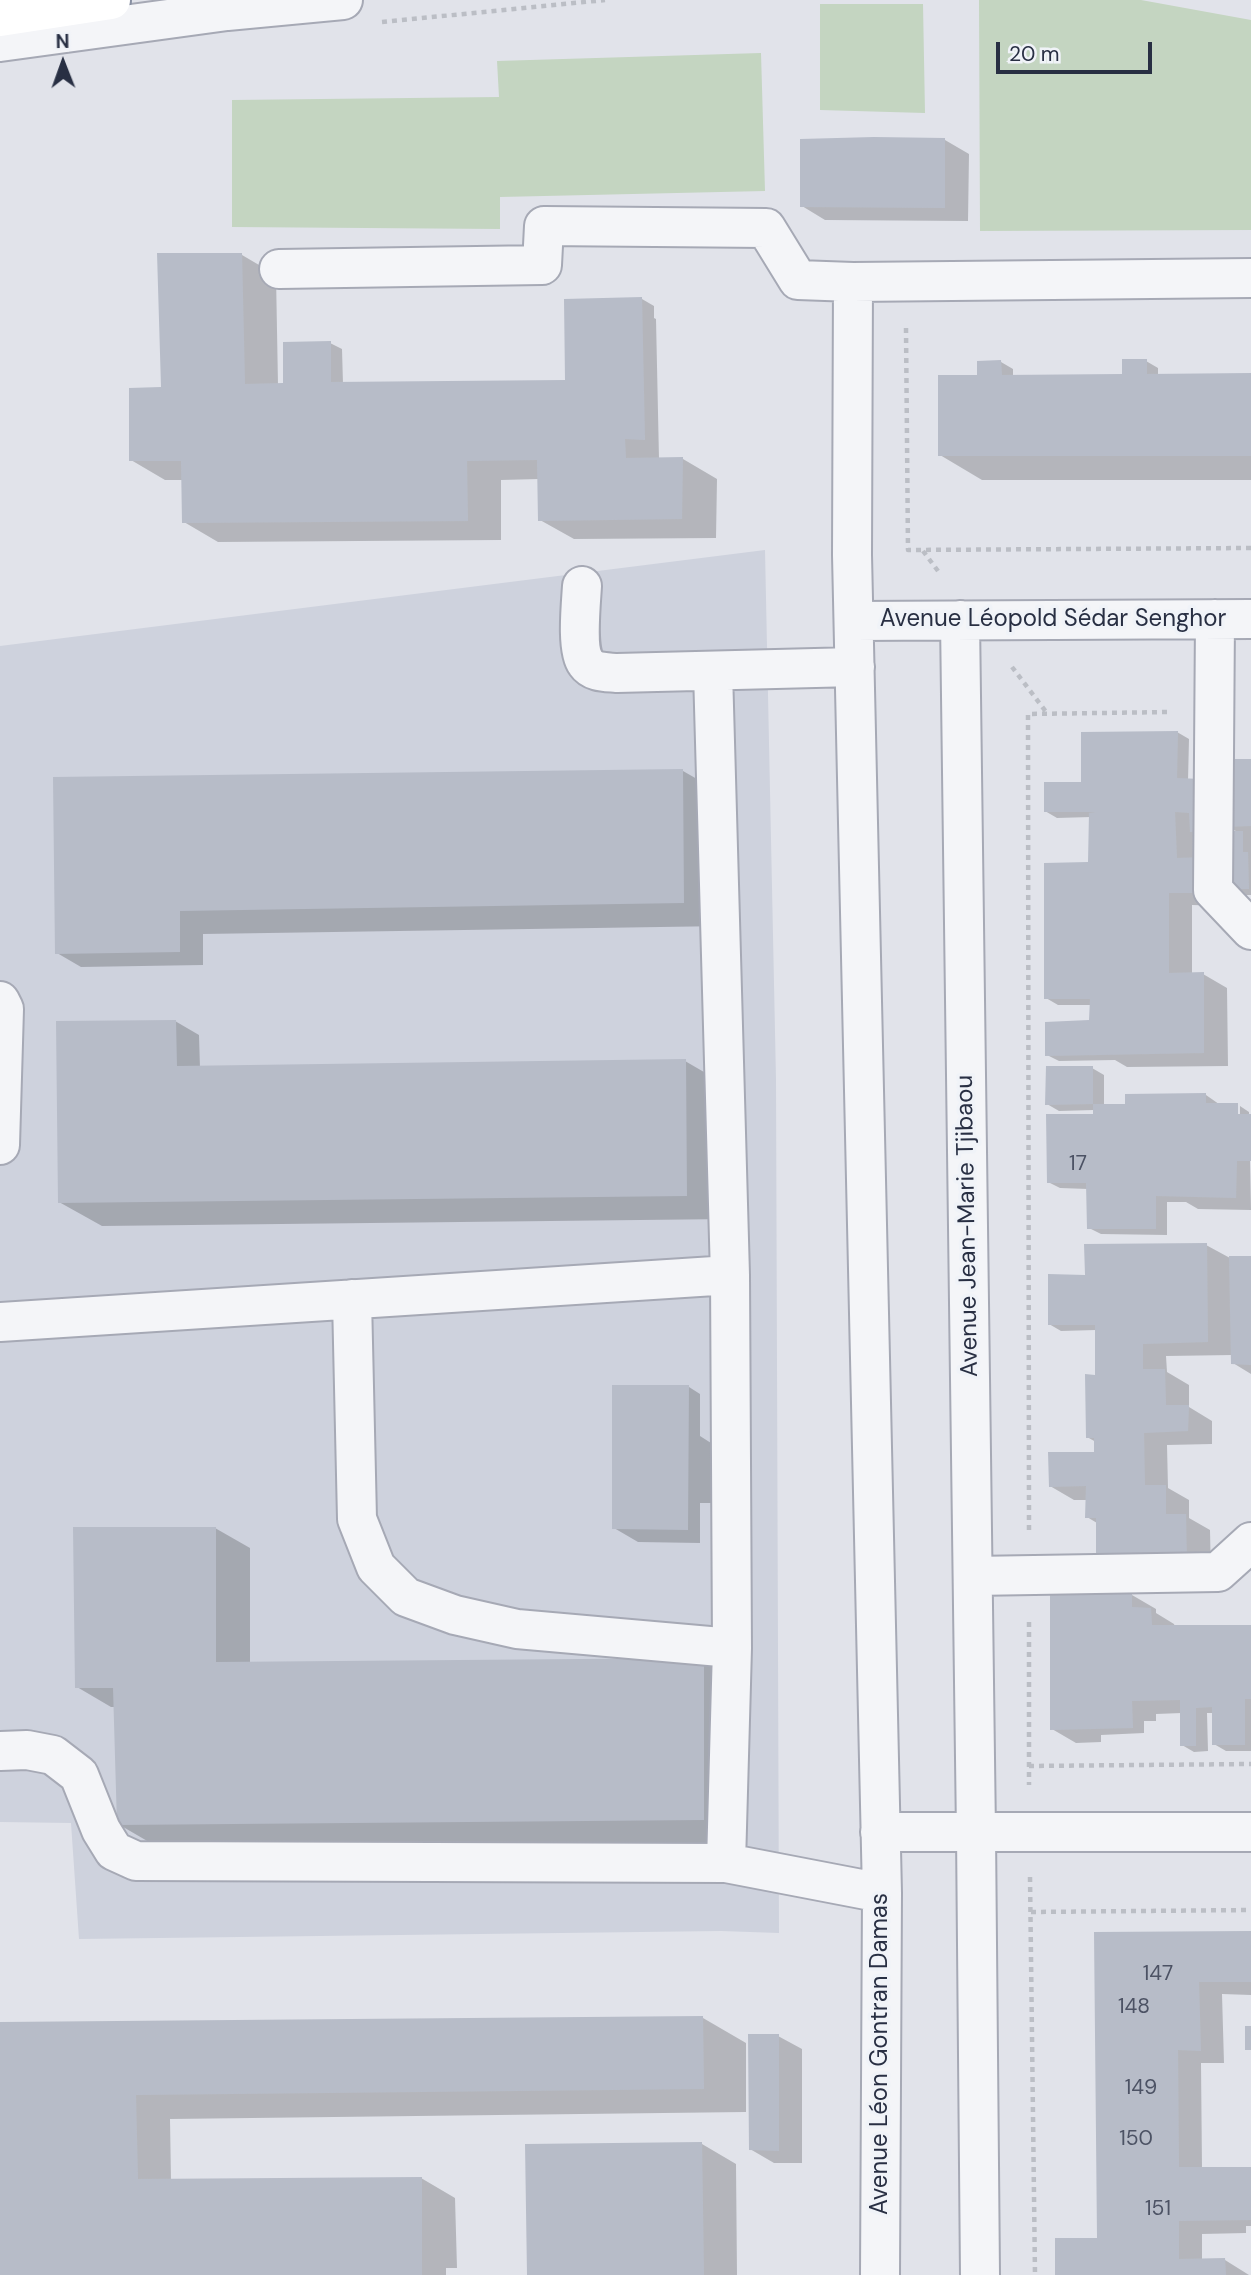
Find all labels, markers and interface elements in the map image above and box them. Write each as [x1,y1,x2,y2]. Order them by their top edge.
north arrow [28,28,98,98]
scale bar [999,28,1155,72]
text: N [55,29,70,54]
text: 20 m [1009,40,1060,68]
street label: Avenue Léopold Sédar Senghor [880,606,1226,634]
street label: Avenue Jean-Marie Tjibaou [951,1075,985,1377]
house number: 17 [1069,1151,1087,1177]
street label: Avenue Léon Gontran Damas [867,1893,895,2215]
house number: 147 [1143,1961,1173,1987]
house number: 148 [1118,1994,1150,2020]
house number: 149 [1125,2075,1157,2101]
house number: 150 [1119,2126,1153,2152]
house number: 151 [1145,2196,1171,2222]

